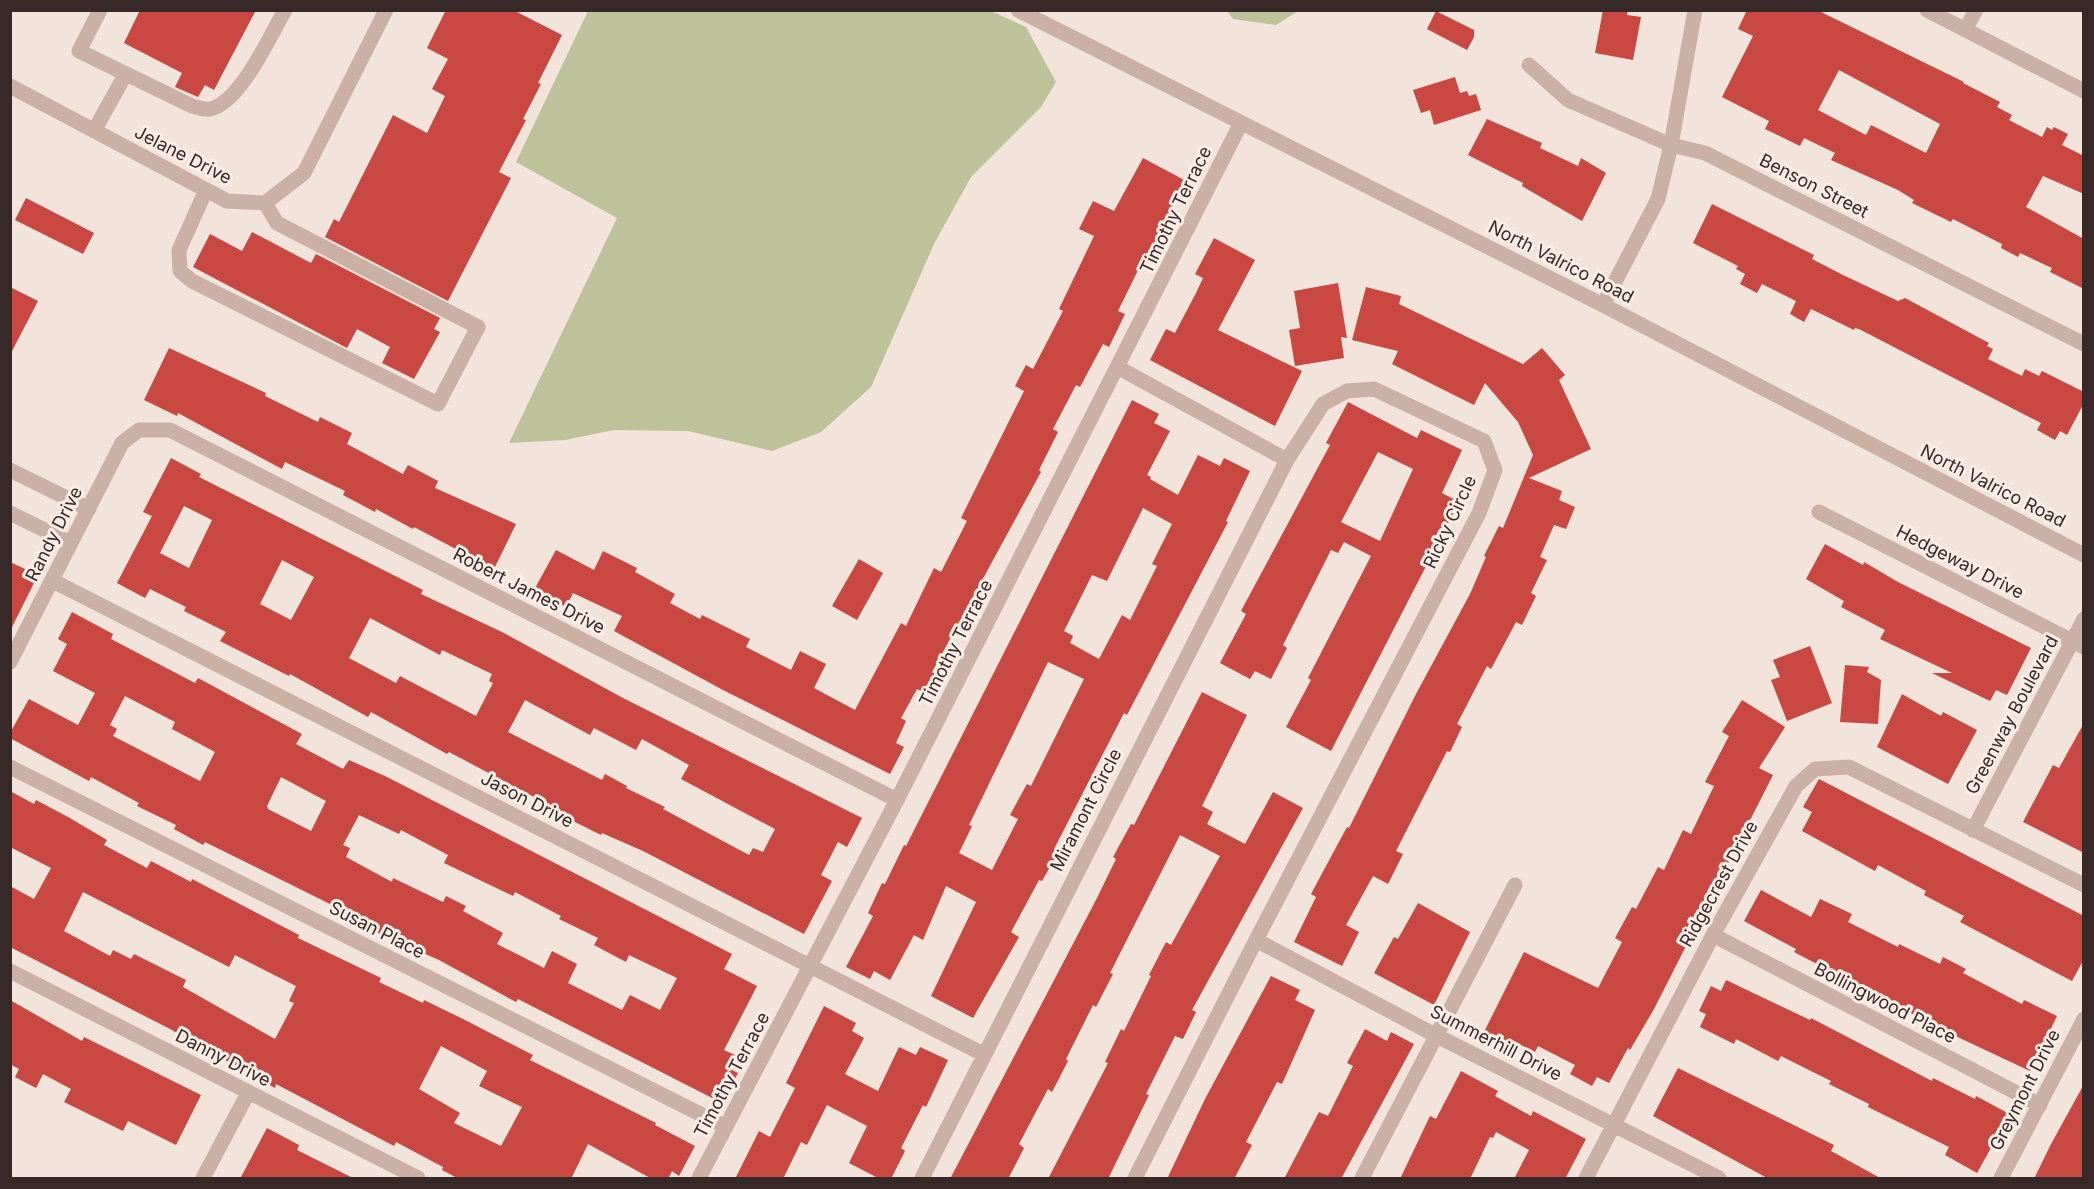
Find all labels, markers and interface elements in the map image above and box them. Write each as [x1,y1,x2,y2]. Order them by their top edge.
street label: Jelane Drive [131,121,235,188]
street label: Timothy Terrace [1136,143,1216,277]
street label: Benson Street [1756,149,1872,222]
street label: North Valrico Road [1485,216,1637,307]
street label: North Valrico Road [1917,440,2069,531]
street label: Ricky Circle [1419,472,1480,572]
street label: Randy Drive [21,483,86,585]
street label: Hedgeway Drive [1893,520,2028,603]
street label: Robert James Drive [450,543,609,638]
street label: Timothy Terrace [915,576,997,710]
street label: Greenway Boulevard [1961,632,2062,798]
street label: Miramont Circle [1046,745,1126,875]
street label: Jason Drive [477,767,577,832]
street label: Ridgecrest Drive [1675,817,1762,950]
street label: Susan Place [326,897,428,963]
street label: Bollingwood Place [1811,958,1960,1047]
street label: Summerhill Drive [1427,1000,1565,1085]
street label: Timothy Terrace [690,1008,774,1141]
street label: Danny Drive [172,1025,274,1091]
street label: Greymont Drive [1985,1026,2064,1154]

